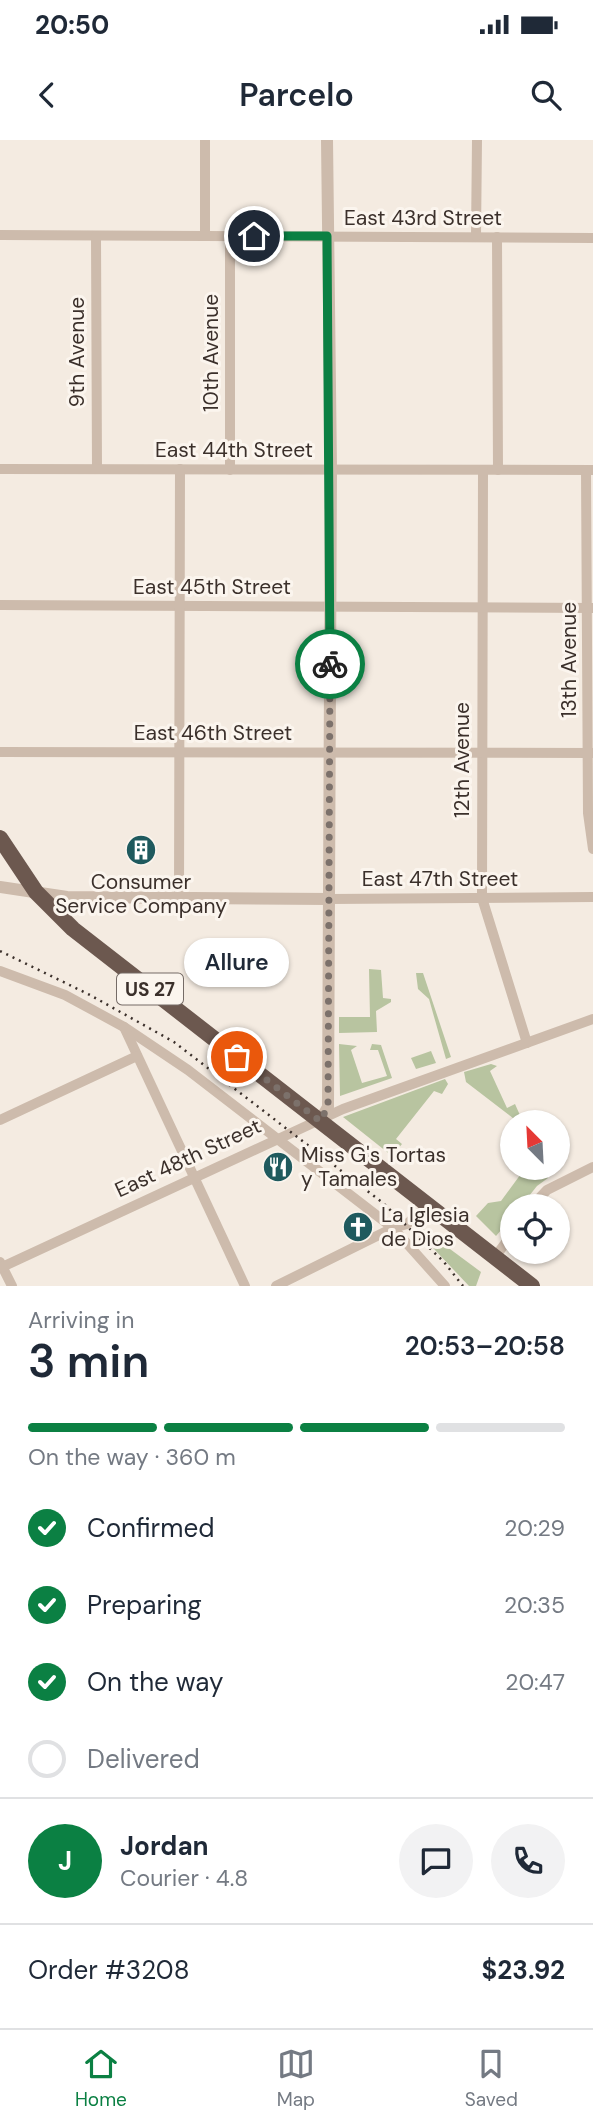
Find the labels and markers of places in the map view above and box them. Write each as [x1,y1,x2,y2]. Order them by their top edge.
pin [224,206,284,266]
building icon: Consumer Service Company [124,833,158,867]
place label: Consumer Service Company [55,868,227,920]
callout: Allure [184,938,290,987]
pin [207,1027,267,1087]
place label: Miss G's Tortas y Tamales [301,1141,446,1193]
restaurant icon: Miss G's Tortas y Tamales [261,1150,295,1184]
place label: La Iglesia de Dios [381,1201,469,1253]
church icon: La Iglesia de Dios [341,1210,375,1244]

